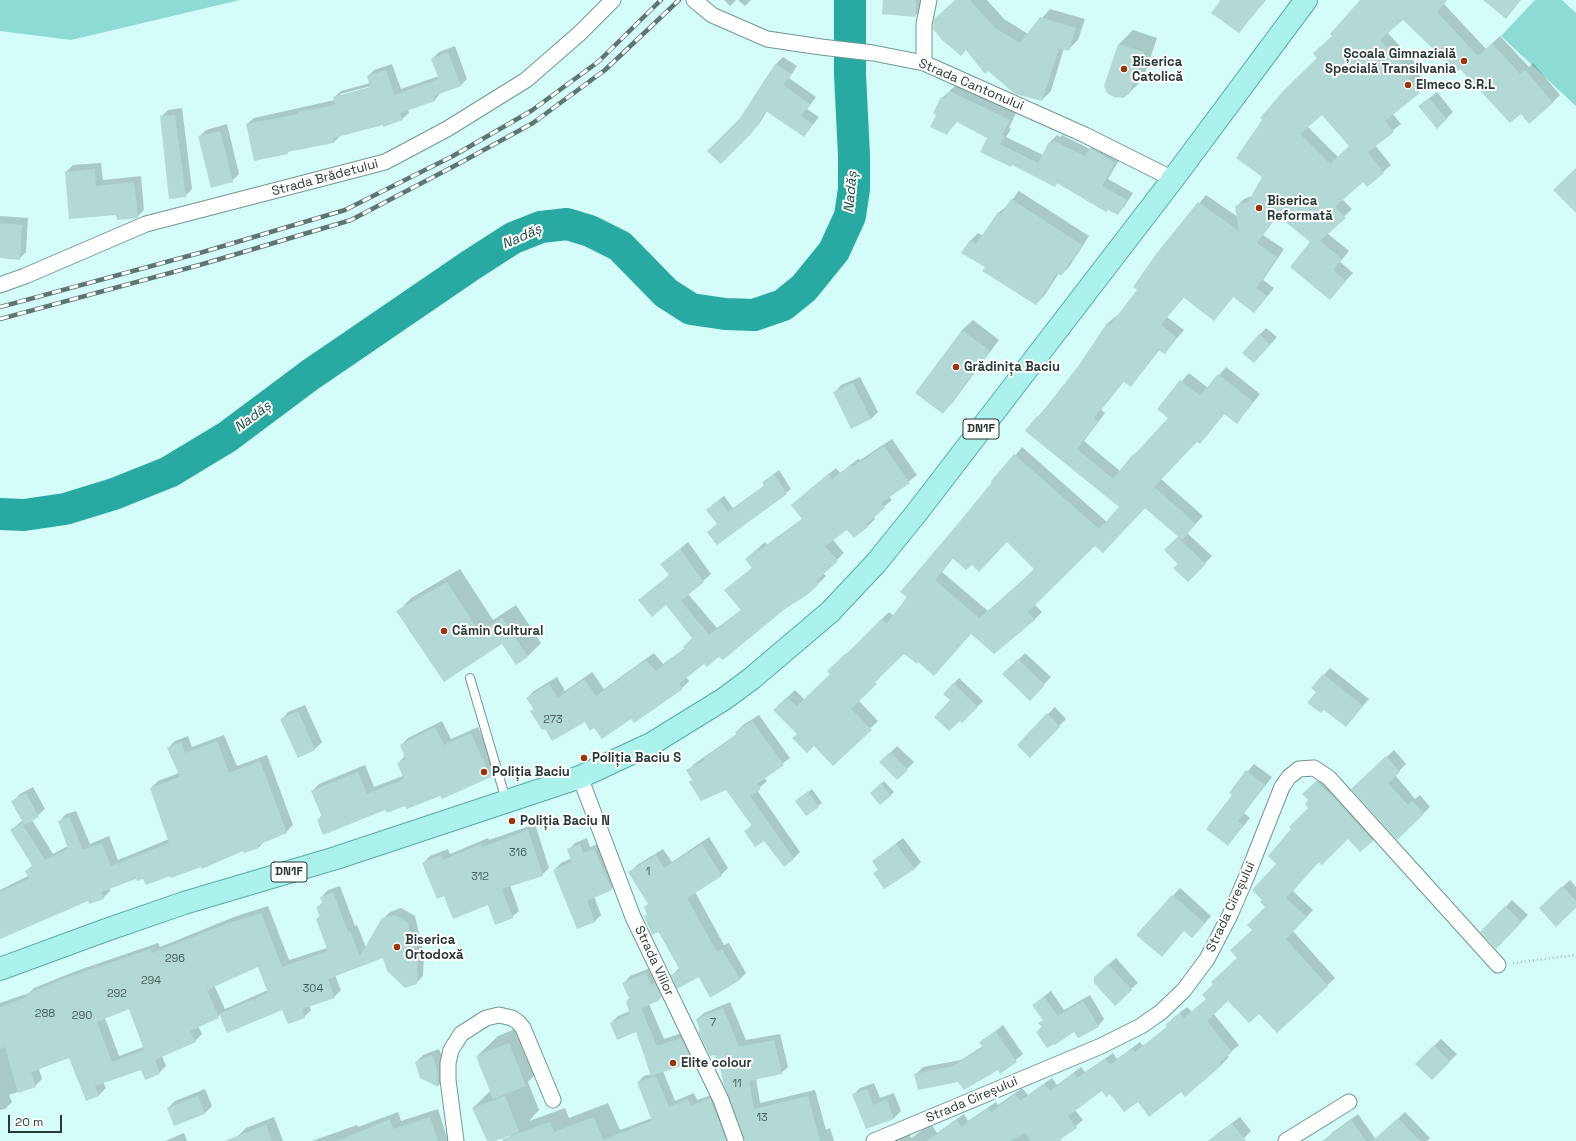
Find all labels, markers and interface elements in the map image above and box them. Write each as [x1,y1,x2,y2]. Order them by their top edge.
place label: Școala Gimnazială Specială Transilvania [1325,46,1456,77]
place label: Biserica Catolică [1132,54,1183,85]
street label: Strada Cantonului [916,56,1026,114]
marker: Școala Gimnazială Specială Transilvania [1459,56,1469,66]
marker: Biserica Catolică [1119,64,1129,74]
place label: Elmeco S.R.L [1416,77,1495,93]
marker: Elmeco S.R.L [1403,80,1413,90]
street label: Strada Brădetului [270,156,380,200]
water label: Nadăș [841,171,861,213]
place label: Biserica Reformată [1267,193,1333,224]
marker: Biserica Reformată [1254,203,1264,213]
water label: Nadăș [500,221,544,253]
place label: Grădinița Baciu [964,359,1060,375]
marker: Grădinița Baciu [951,362,961,372]
water label: Nadăș [231,398,275,436]
road number: DN1F [963,419,999,439]
place label: Cămin Cultural [452,623,543,639]
marker: Cămin Cultural [439,626,449,636]
house number: 273 [543,713,563,727]
place label: Poliția Baciu S [592,750,681,766]
marker: Poliția Baciu S [579,753,589,763]
place label: Poliția Baciu [492,764,570,780]
marker: Poliția Baciu [479,767,489,777]
place label: Poliția Baciu N [520,813,610,829]
marker: Poliția Baciu N [507,816,517,826]
house number: 316 [509,846,527,860]
street label: Strada Cireșului [1203,859,1259,955]
road number: DN1F [271,862,307,882]
house number: 1 [646,865,650,879]
house number: 312 [471,870,489,884]
street label: Strada Viilor [631,923,677,999]
place label: Biserica Ortodoxă [405,932,464,963]
marker: Biserica Ortodoxă [392,942,402,952]
house number: 296 [165,952,185,966]
house number: 294 [141,974,161,988]
house number: 304 [303,982,323,996]
house number: 292 [107,987,127,1001]
house number: 288 [35,1007,55,1021]
house number: 290 [72,1009,92,1023]
house number: 7 [710,1016,716,1030]
place label: Elite colour [681,1055,752,1071]
marker: Elite colour [668,1058,678,1068]
street label: Strada Cireșului [924,1074,1020,1126]
house number: 11 [732,1077,742,1091]
scale bar [10,1107,64,1133]
house number: 13 [756,1111,768,1125]
text: 20 m [15,1114,43,1130]

